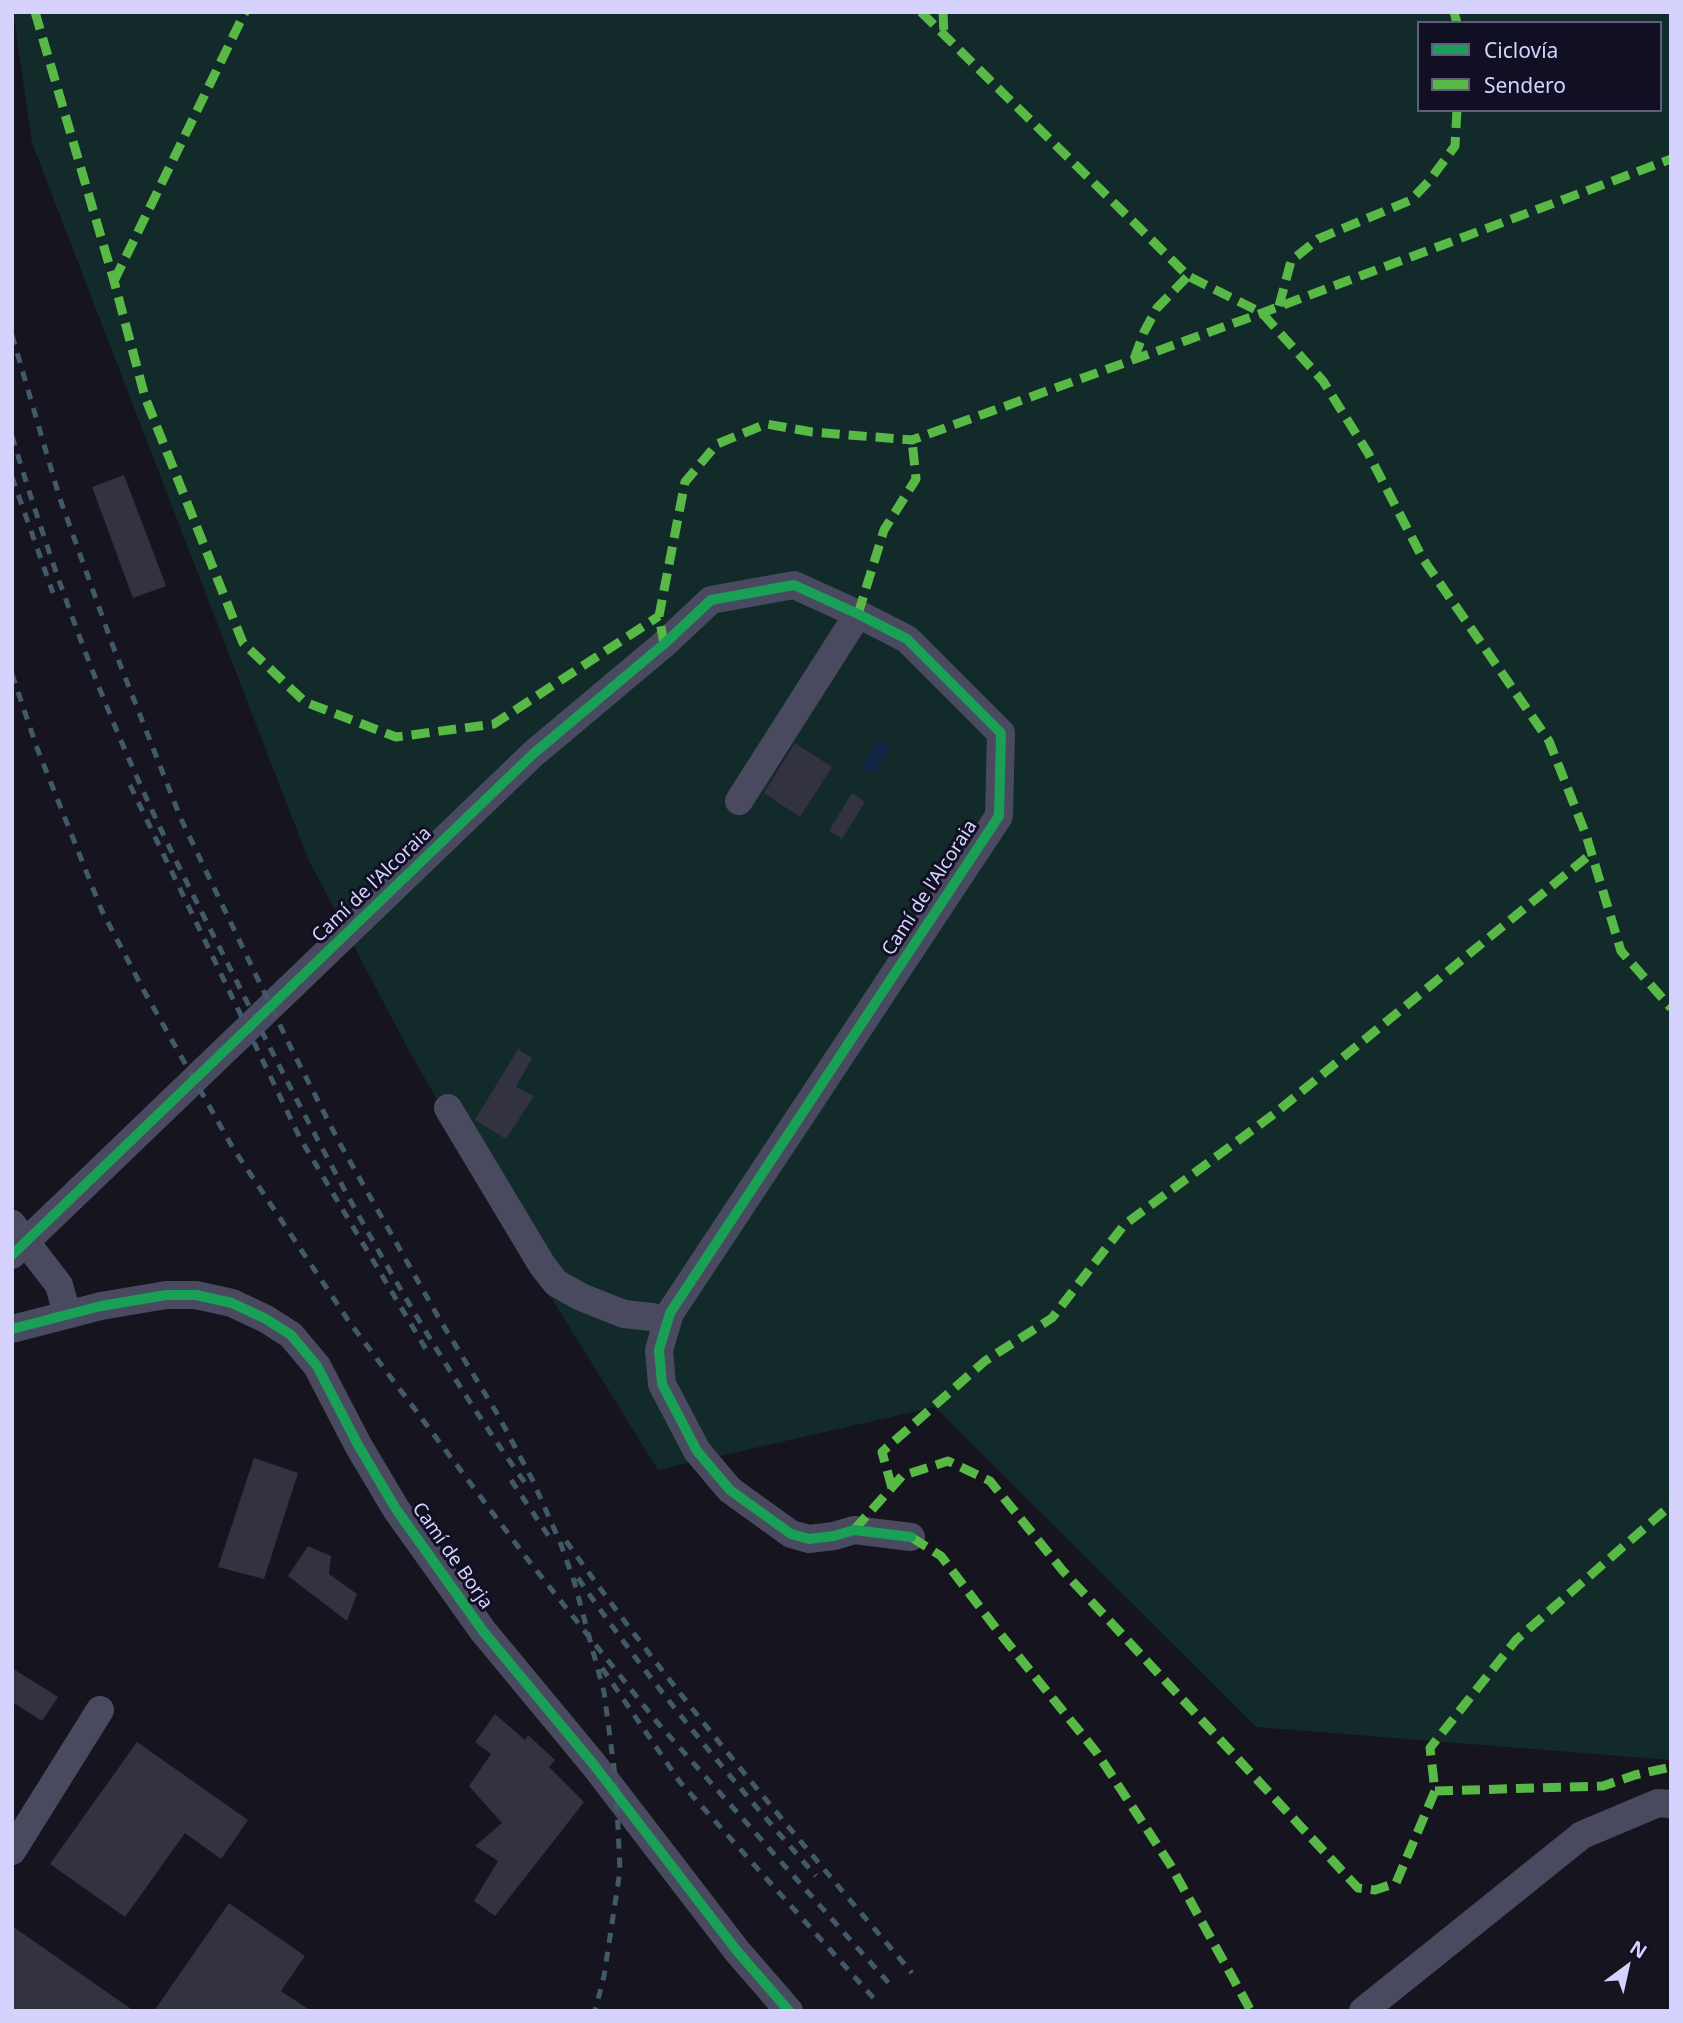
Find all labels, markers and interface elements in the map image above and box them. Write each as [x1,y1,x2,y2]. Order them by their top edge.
legend [1417,21,1662,112]
text: Ciclovía [1484,36,1558,64]
text: Sendero [1484,71,1566,99]
street label: Camí de l'Alcoraia [878,816,982,960]
street label: Camí de l'Alcoraia [308,822,436,948]
street label: Camí de Borja [407,1498,497,1614]
north arrow [1592,1932,1662,2002]
text: N [1625,1934,1652,1964]

